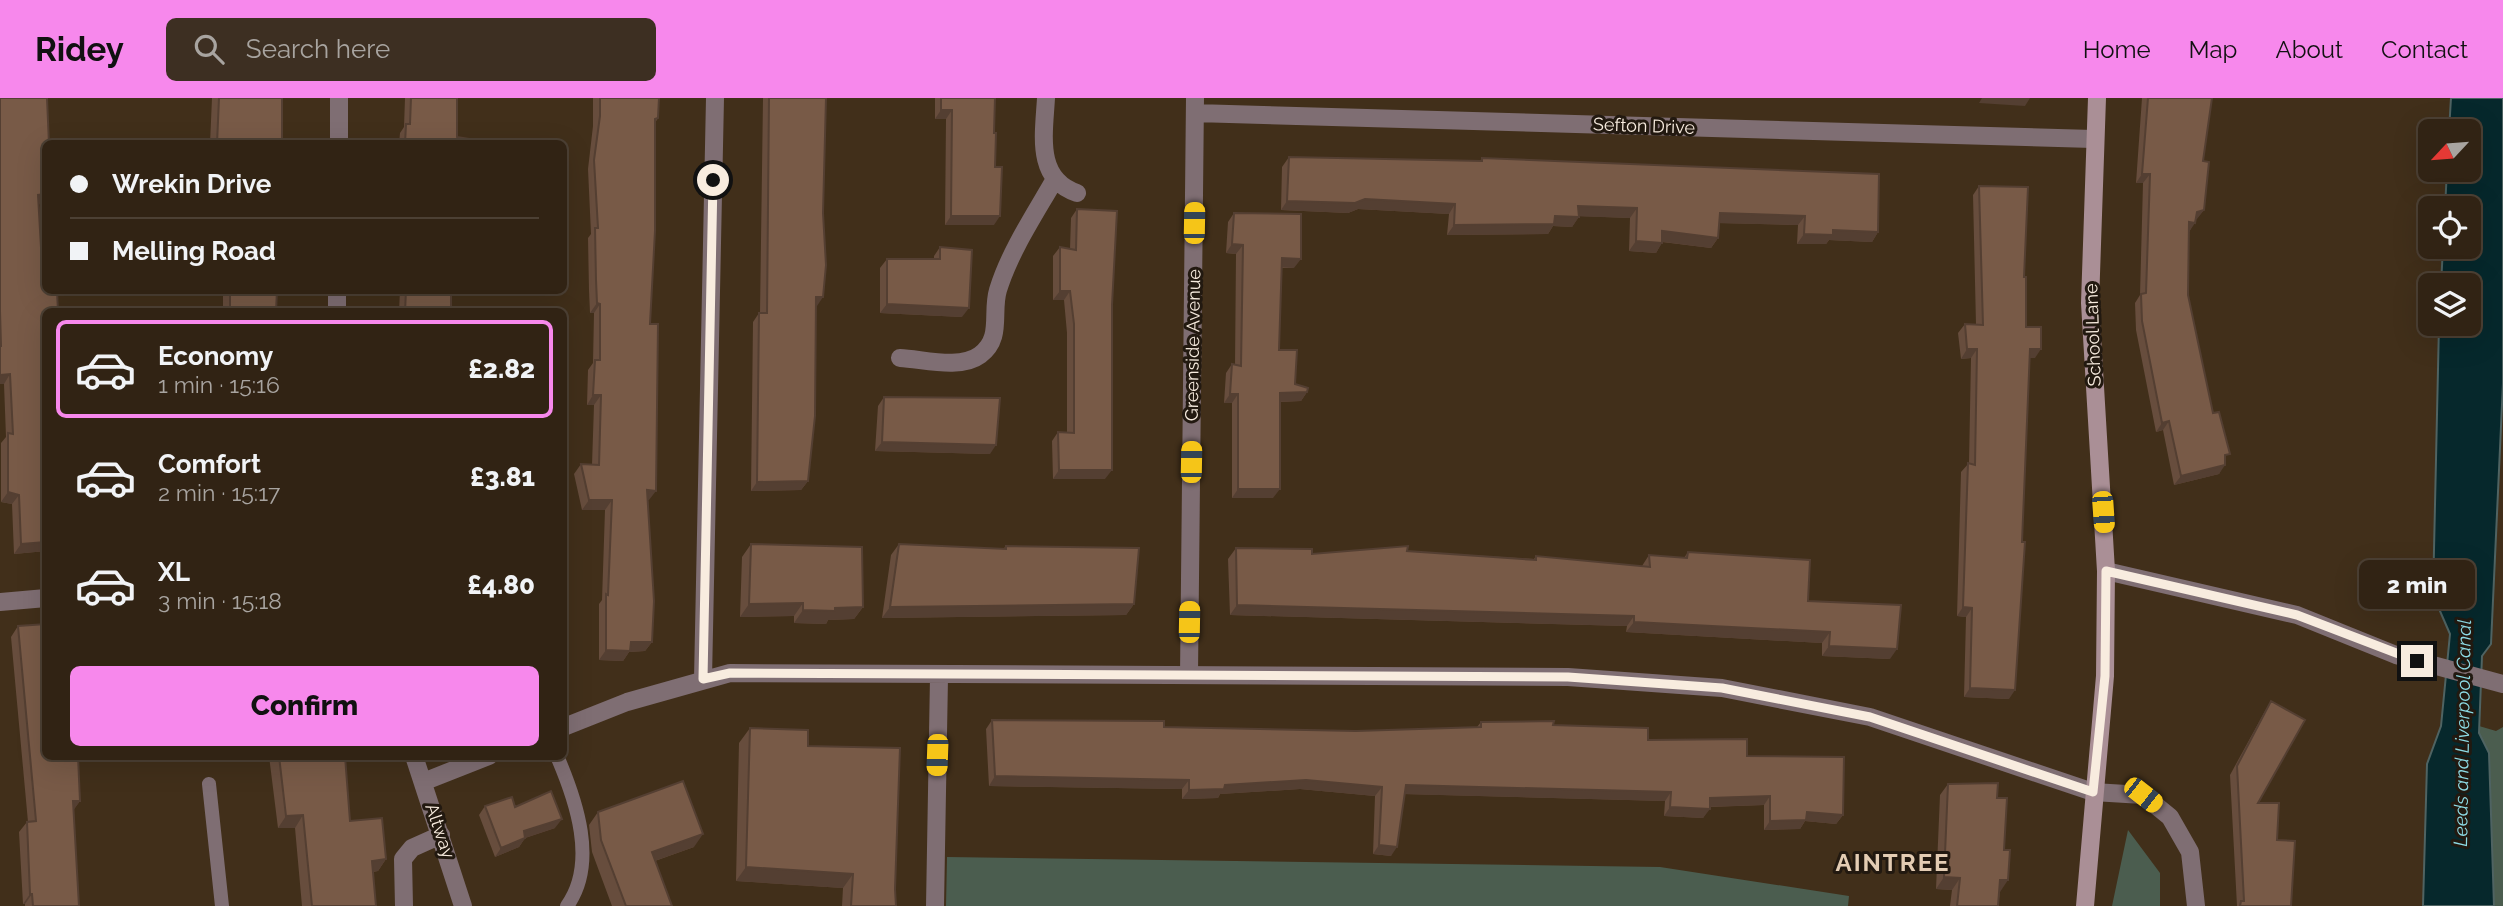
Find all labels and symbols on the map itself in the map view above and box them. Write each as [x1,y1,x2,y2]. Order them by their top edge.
street label: Sefton Drive [1593,113,1696,138]
north arrow [2418,119,2482,182]
route start [697,164,729,196]
car [1184,202,1205,244]
street label: Greenside Avenue [1181,268,1204,421]
street label: School Lane [2080,283,2105,387]
car [1181,441,1202,483]
car [2092,490,2115,534]
callout: 2 min [2359,560,2475,608]
car [1179,601,1200,643]
water label: Leeds and Liverpool Canal [2449,619,2475,847]
route end [2401,645,2433,677]
car [926,734,949,776]
car [2120,774,2167,816]
street label: Altway [421,801,460,861]
district label: AINTREE [1836,848,1950,877]

